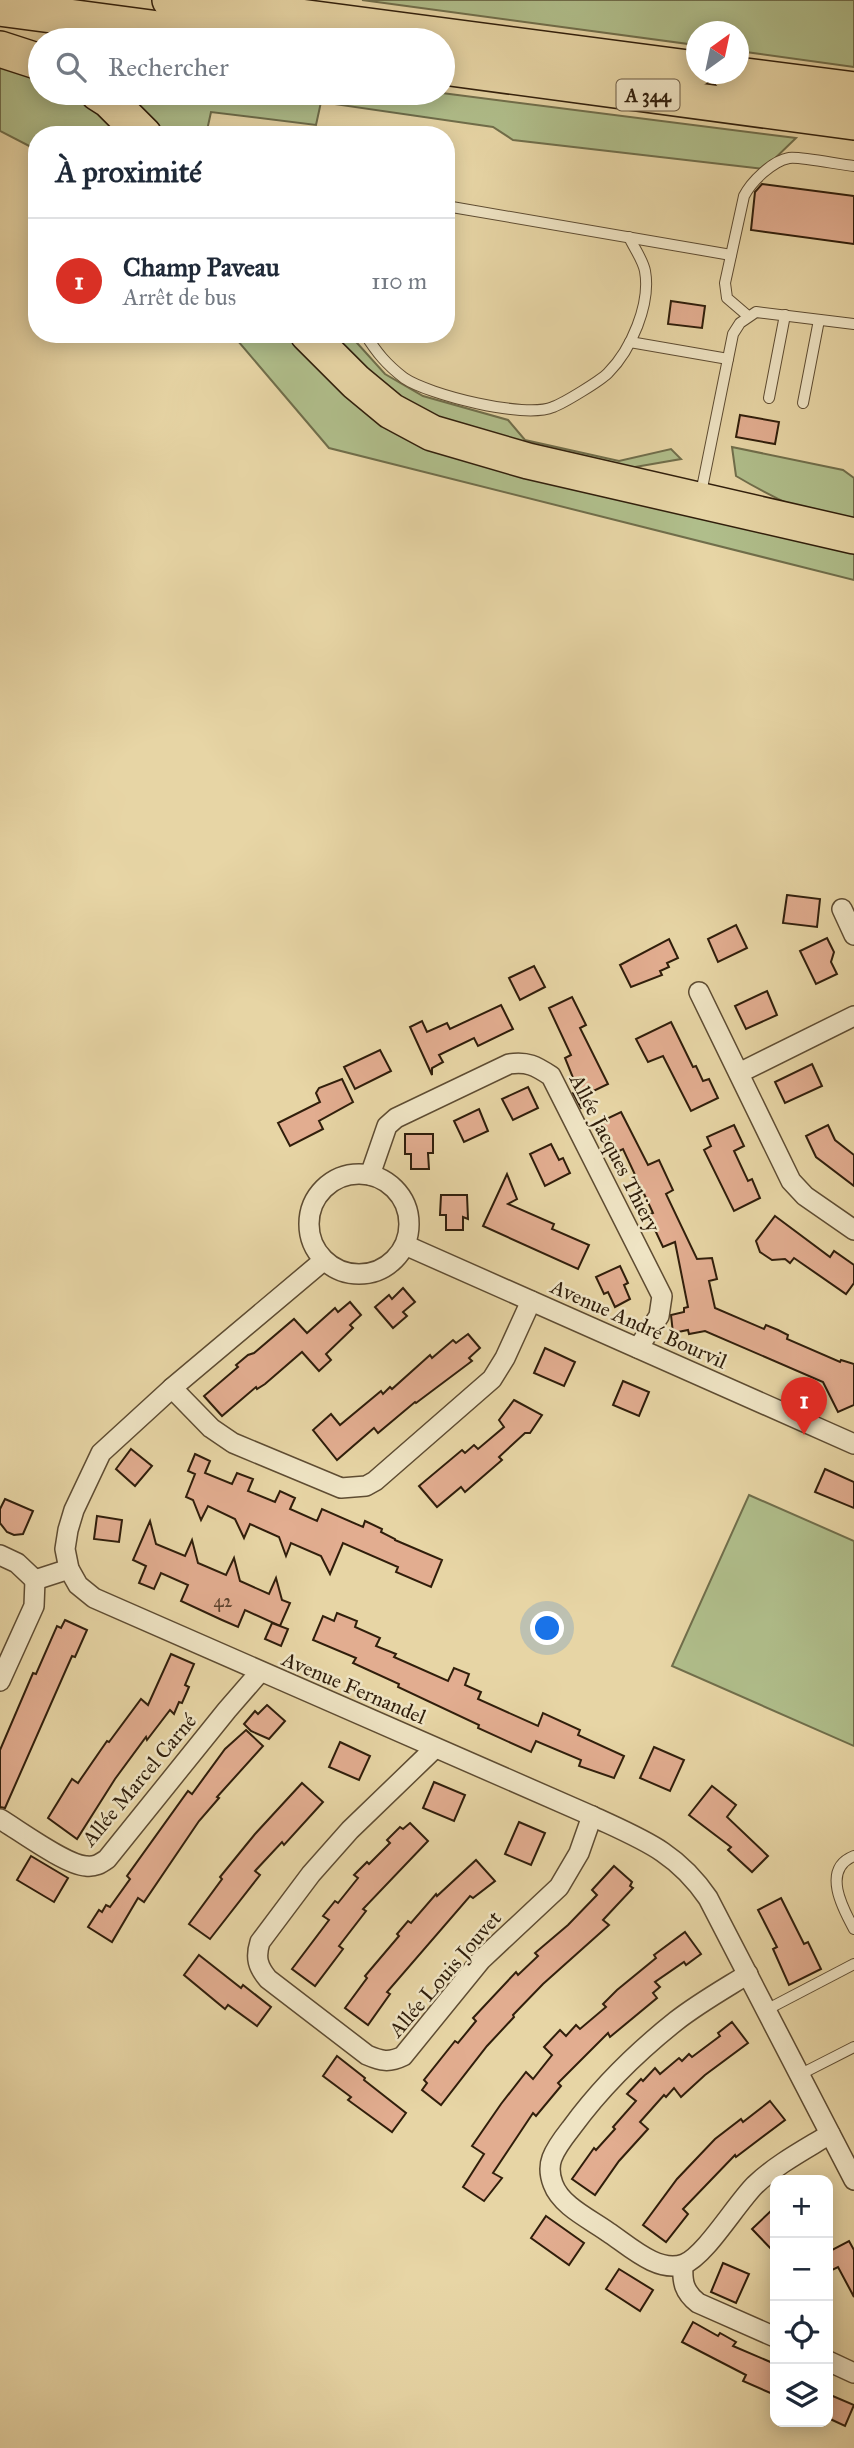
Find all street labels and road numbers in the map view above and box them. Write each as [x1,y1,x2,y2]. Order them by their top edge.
road number: A 344 [616,80,680,110]
street label: Allée Jacques Thiery [564,1069,666,1237]
street label: Avenue André Bourvil [546,1273,731,1375]
street label: Avenue Fernandel [277,1646,430,1730]
street label: Allée Marcel Carné [75,1708,202,1852]
street label: Allée Louis Jouvet [382,1905,507,2043]

